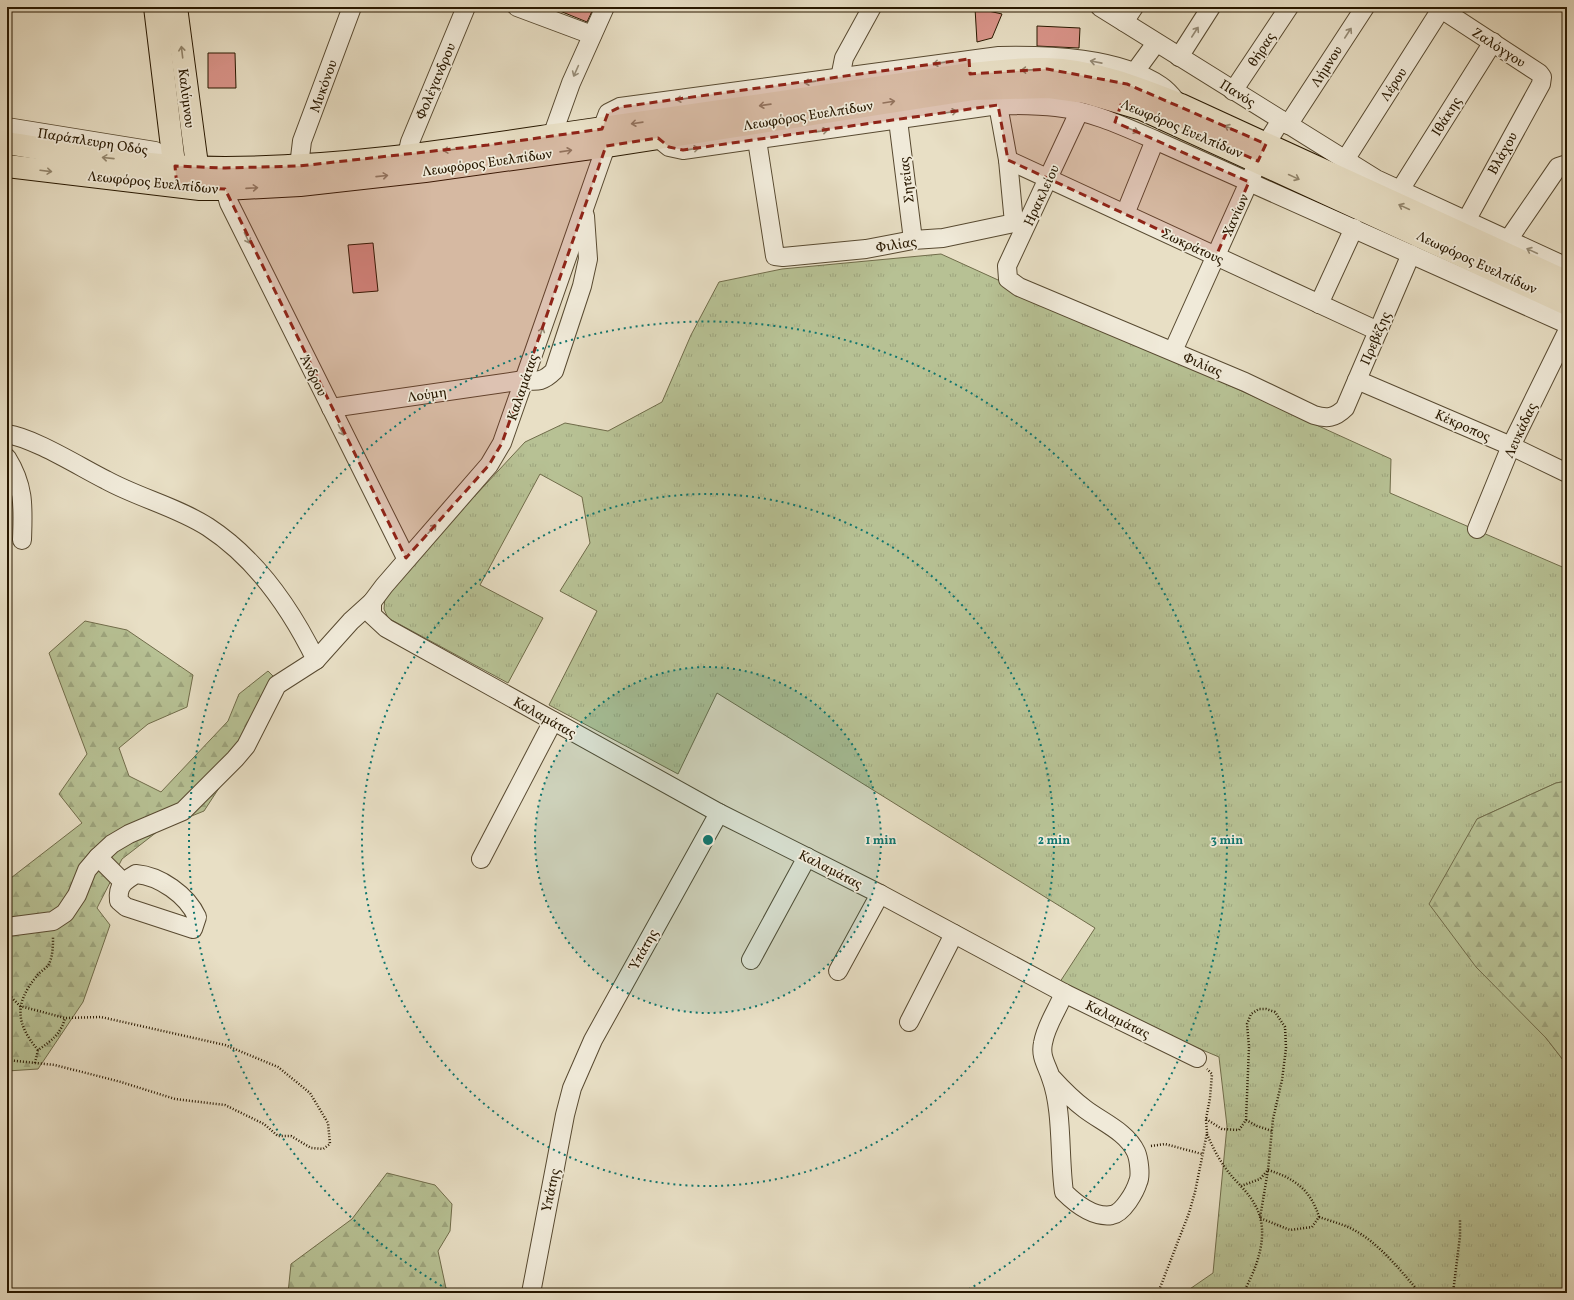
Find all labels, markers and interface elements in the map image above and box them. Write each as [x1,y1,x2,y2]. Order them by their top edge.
street label: Ζαλόγγου [1468,24,1529,73]
one-way arrow [1192,26,1200,38]
one-way arrow [1344,27,1352,39]
street label: θήρας [1244,29,1280,71]
street label: Φολέγανδρου [412,40,461,123]
street label: Λήμνου [1307,42,1348,91]
one-way arrow [178,46,185,59]
street label: Μυκόνου [306,57,343,116]
one-way arrow [1090,58,1103,66]
one-way arrow [933,59,946,67]
street label: Λέρου [1376,64,1412,105]
one-way arrow [572,65,579,77]
one-way arrow [1021,66,1034,73]
street label: Καλύμνου [172,67,199,129]
street label: Πανός [1216,76,1259,113]
one-way arrow [804,78,817,86]
street label: Ιθάκης [1428,93,1467,140]
one-way arrow [676,95,689,103]
street label: Λεωφόρος Ευελπίδων [1117,95,1246,164]
street label: Λεωφόρος Ευελπίδων [742,97,875,136]
one-way arrow [882,98,895,106]
one-way arrow [759,101,772,109]
one-way arrow [944,108,957,116]
one-way arrow [631,119,644,127]
street label: Παράπλευρη Οδός [36,124,149,161]
one-way arrow [1225,124,1237,131]
one-way arrow [815,127,828,135]
one-way arrow [1126,127,1138,134]
street label: Βλάχου [1484,129,1523,178]
street label: Λεωφόρος Ευελπίδων [421,145,554,182]
one-way arrow [687,145,700,152]
one-way arrow [443,146,456,154]
one-way arrow [559,147,572,155]
one-way arrow [102,155,115,162]
street label: Σητείας [895,156,920,204]
street label: Ηρακλείου [1020,162,1065,229]
one-way arrow [39,167,52,175]
street label: Λεωφόρος Ευελπίδων [87,167,219,200]
one-way arrow [375,172,388,179]
one-way arrow [1287,174,1299,181]
one-way arrow [245,184,258,191]
street label: Χανίων [1219,191,1254,240]
one-way arrow [1399,203,1411,211]
street label: Σωκράτους [1158,225,1227,270]
street label: Λεωφόρος Ευελπίδων [1413,227,1540,300]
one-way arrow [243,232,251,244]
street label: Φιλίας [874,233,918,258]
one-way arrow [1526,247,1538,254]
street label: Πρεβέζης [1357,309,1396,368]
one-way arrow [537,327,545,339]
street label: Φιλίας [1180,349,1225,382]
street label: Άνδρου [294,352,331,400]
street label: Καλαμάτας [503,352,544,423]
street label: Λούμη [406,383,448,408]
street label: Λευκάδας [1500,400,1542,461]
street label: Κέκροπος [1431,406,1493,447]
one-way arrow [338,423,346,435]
one-way arrow [428,524,437,534]
street label: Καλαμάτας [509,693,579,743]
centre of rings [701,833,715,847]
text: 1 min [866,833,897,849]
text: 2 min [1038,833,1070,849]
text: 3 min [1211,833,1243,849]
street label: Καλαμάτας [795,846,866,895]
street label: Ύπάτης [624,926,663,975]
street label: Καλαμάτας [1082,997,1153,1044]
street label: Υπάτης [538,1167,565,1214]

